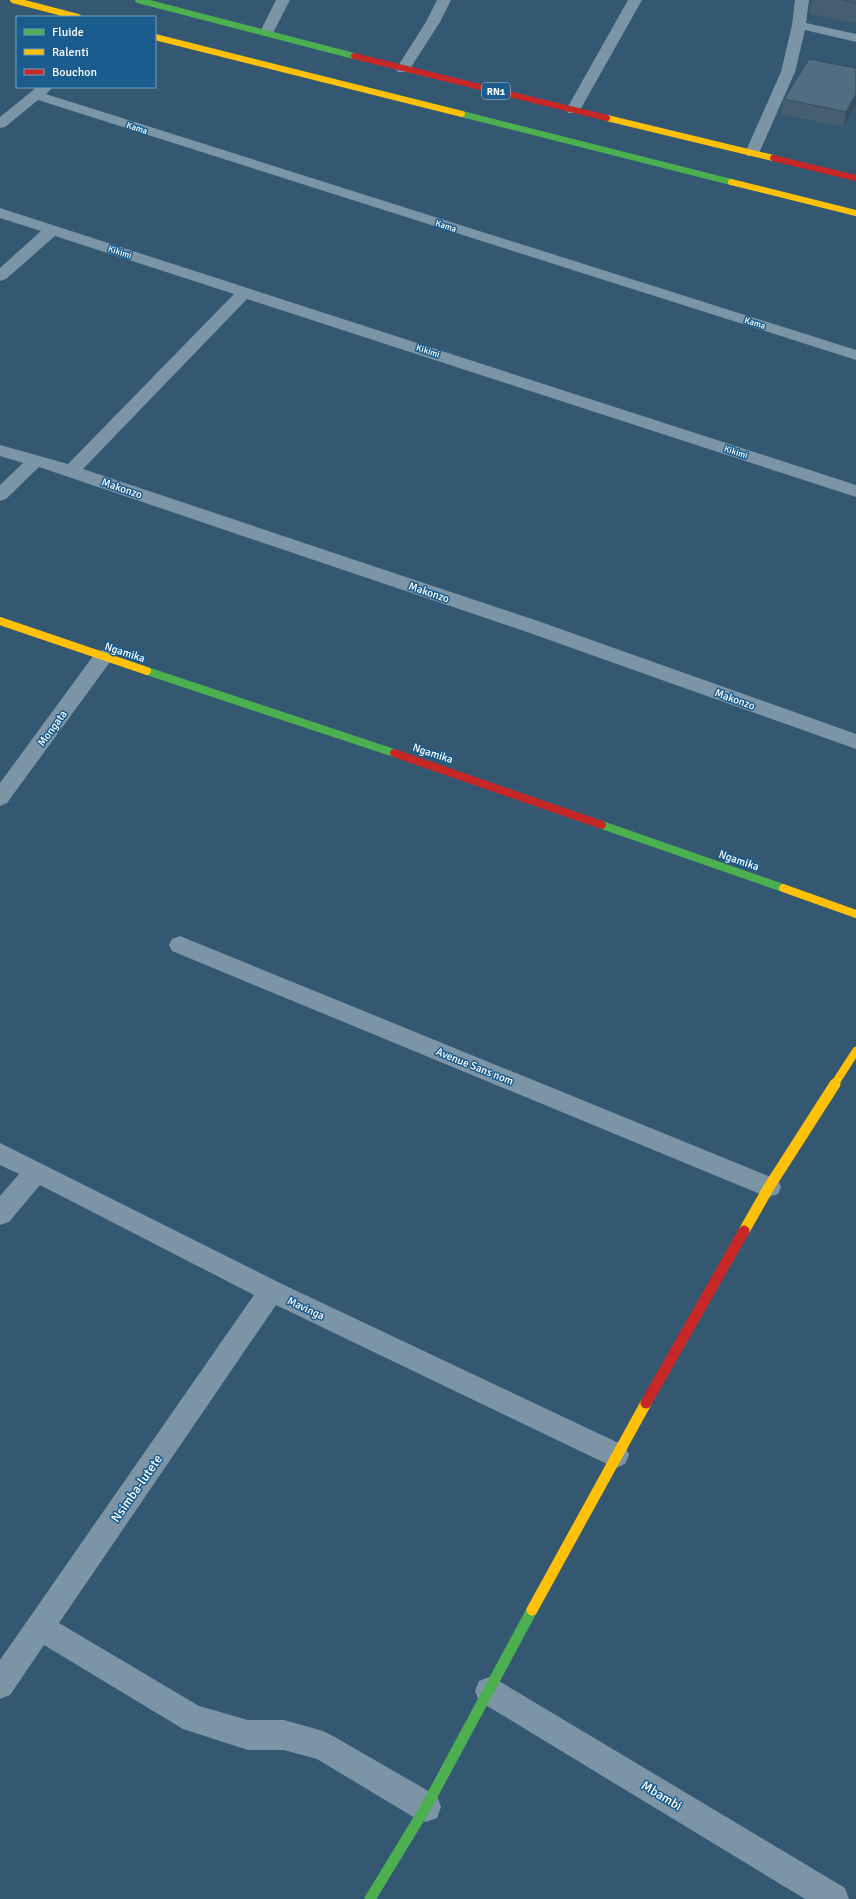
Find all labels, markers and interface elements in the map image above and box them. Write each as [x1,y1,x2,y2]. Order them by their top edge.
legend [16,16,156,88]
text: Fluide [52,25,84,40]
text: Ralenti [52,45,89,60]
text: Bouchon [52,65,97,80]
road number: RN1 [482,83,510,99]
street label: Kama [125,120,149,137]
street label: Kama [434,218,458,235]
street label: Kikimi [107,243,133,261]
street label: Kama [743,315,767,332]
street label: Kikimi [415,342,441,360]
street label: Kikimi [723,443,749,461]
street label: Makonzo [100,475,144,502]
street label: Makonzo [407,579,451,606]
street label: Ngamika [103,640,147,665]
street label: Makonzo [713,686,757,713]
street label: Mongata [35,707,70,749]
street label: Ngamika [411,741,455,766]
street label: Ngamika [717,848,761,874]
street label: Avenue Sans nom [434,1045,516,1088]
street label: Mavinga [285,1294,327,1323]
street label: Nsimba-lutete [108,1452,166,1526]
street label: Mbambi [638,1777,685,1814]

